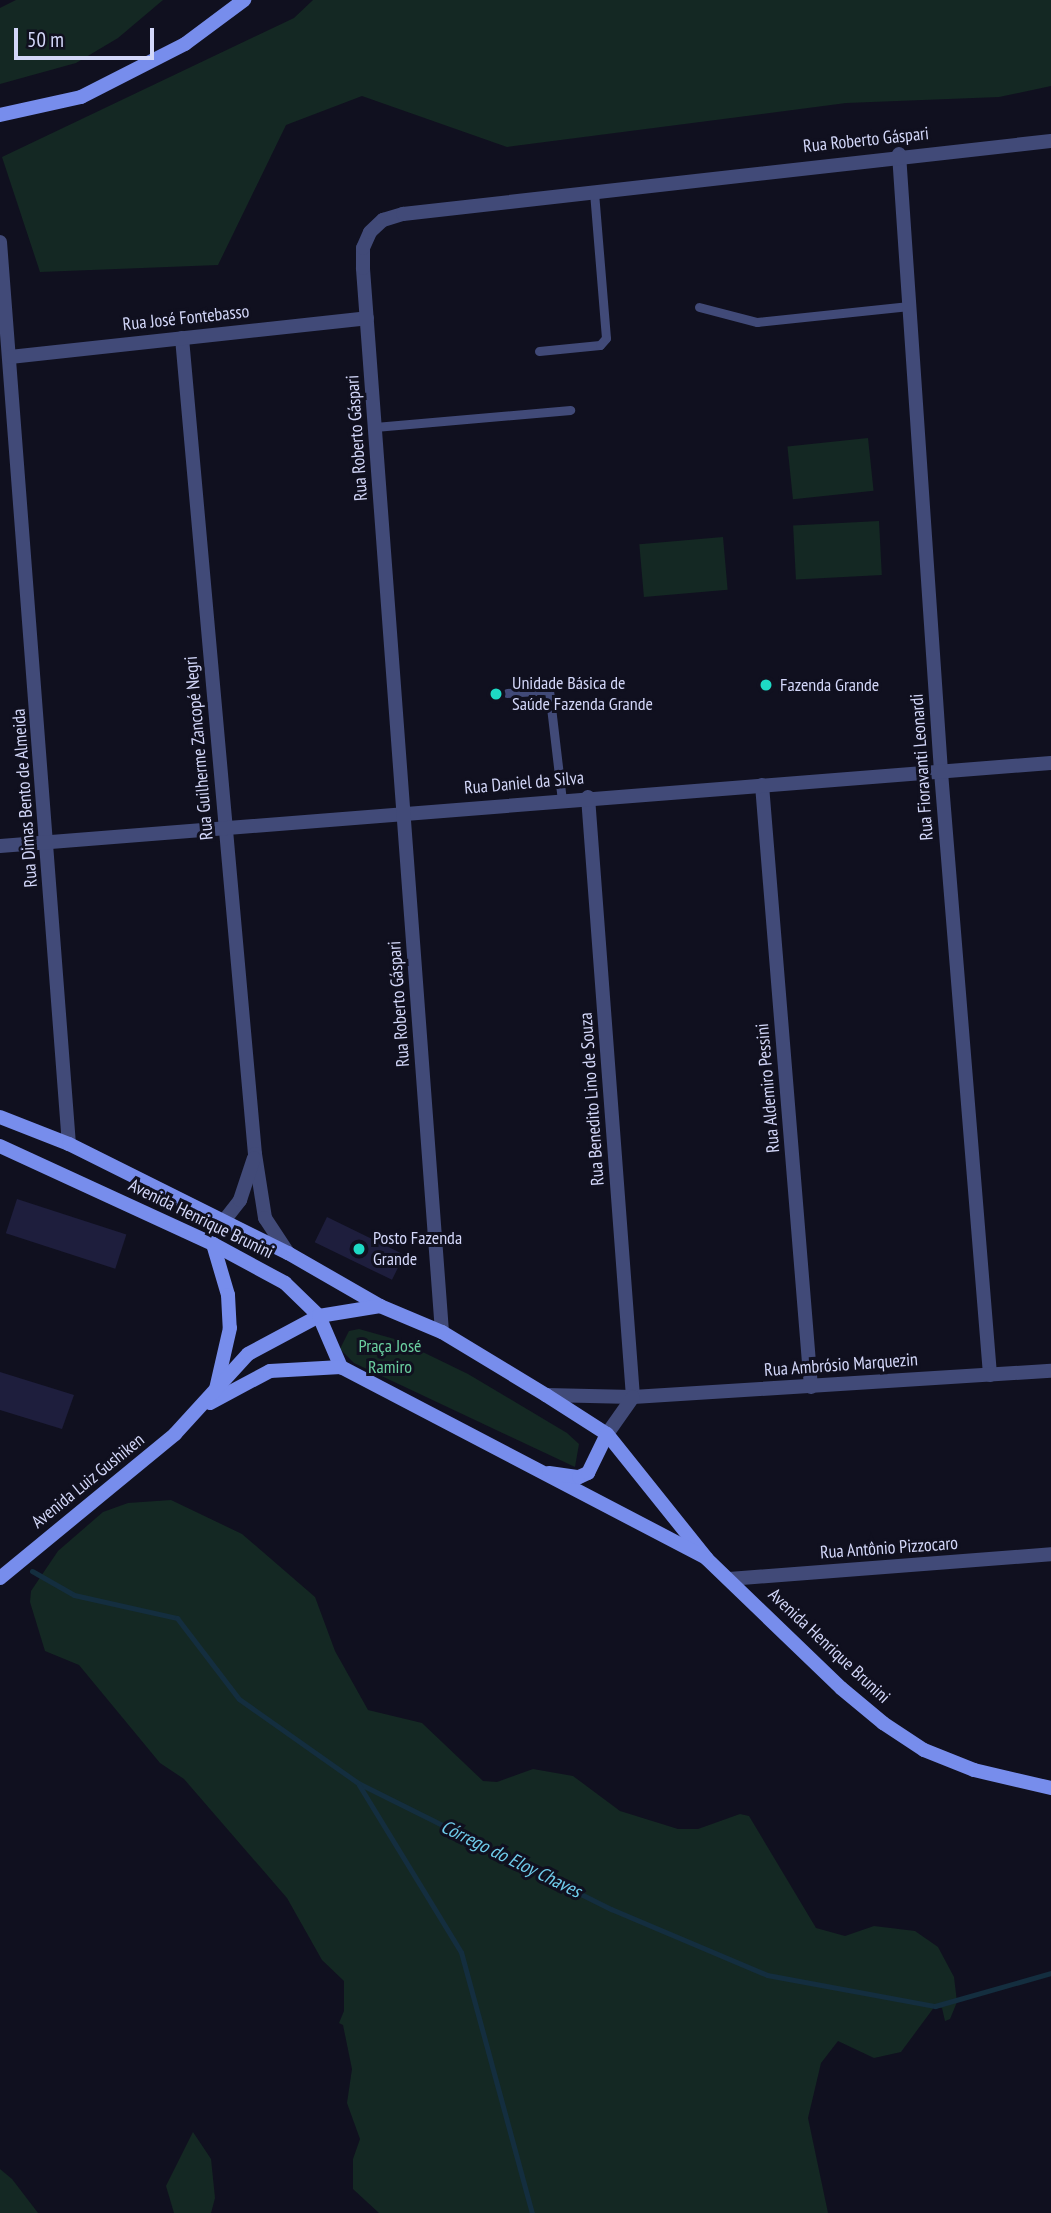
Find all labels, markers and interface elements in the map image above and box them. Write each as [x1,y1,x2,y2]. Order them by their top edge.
scale bar [18,14,158,58]
text: 50 m [27,26,64,53]
street label: Rua Roberto Gáspari [802,123,930,157]
street label: Rua José Fontebasso [122,301,250,335]
street label: Rua Roberto Gáspari [342,374,372,502]
street label: Rua Guilherme Zancopé Negri [180,655,218,841]
place label: Unidade Básica de Saúde Fazenda Grande [512,673,653,716]
place label: Fazenda Grande [780,674,879,696]
marker: Fazenda Grande [758,677,774,693]
marker: Unidade Básica de Saúde Fazenda Grande [486,684,506,704]
street label: Rua Fioravanti Leonardi [906,693,938,841]
street label: Rua Dimas Bento de Almeida [8,708,42,888]
street label: Rua Daniel da Silva [463,767,585,799]
street label: Rua Roberto Gáspari [384,940,414,1068]
street label: Rua Benedito Lino de Souza [575,1012,609,1186]
street label: Rua Aldemiro Pessini [752,1022,784,1154]
street label: Avenida Henrique Brunini [125,1175,277,1263]
place label: Posto Fazenda Grande [373,1228,462,1270]
marker: Posto Fazenda Grande [351,1241,367,1257]
park label: Praça José Ramiro [359,1336,421,1378]
street label: Rua Ambrósio Marquezin [763,1349,919,1381]
street label: Avenida Luiz Gushiken [27,1429,149,1533]
street label: Rua Antônio Pizzocaro [819,1532,959,1564]
street label: Avenida Henrique Brunini [764,1584,894,1708]
water label: Córrego do Eloy Chaves [437,1815,585,1903]

